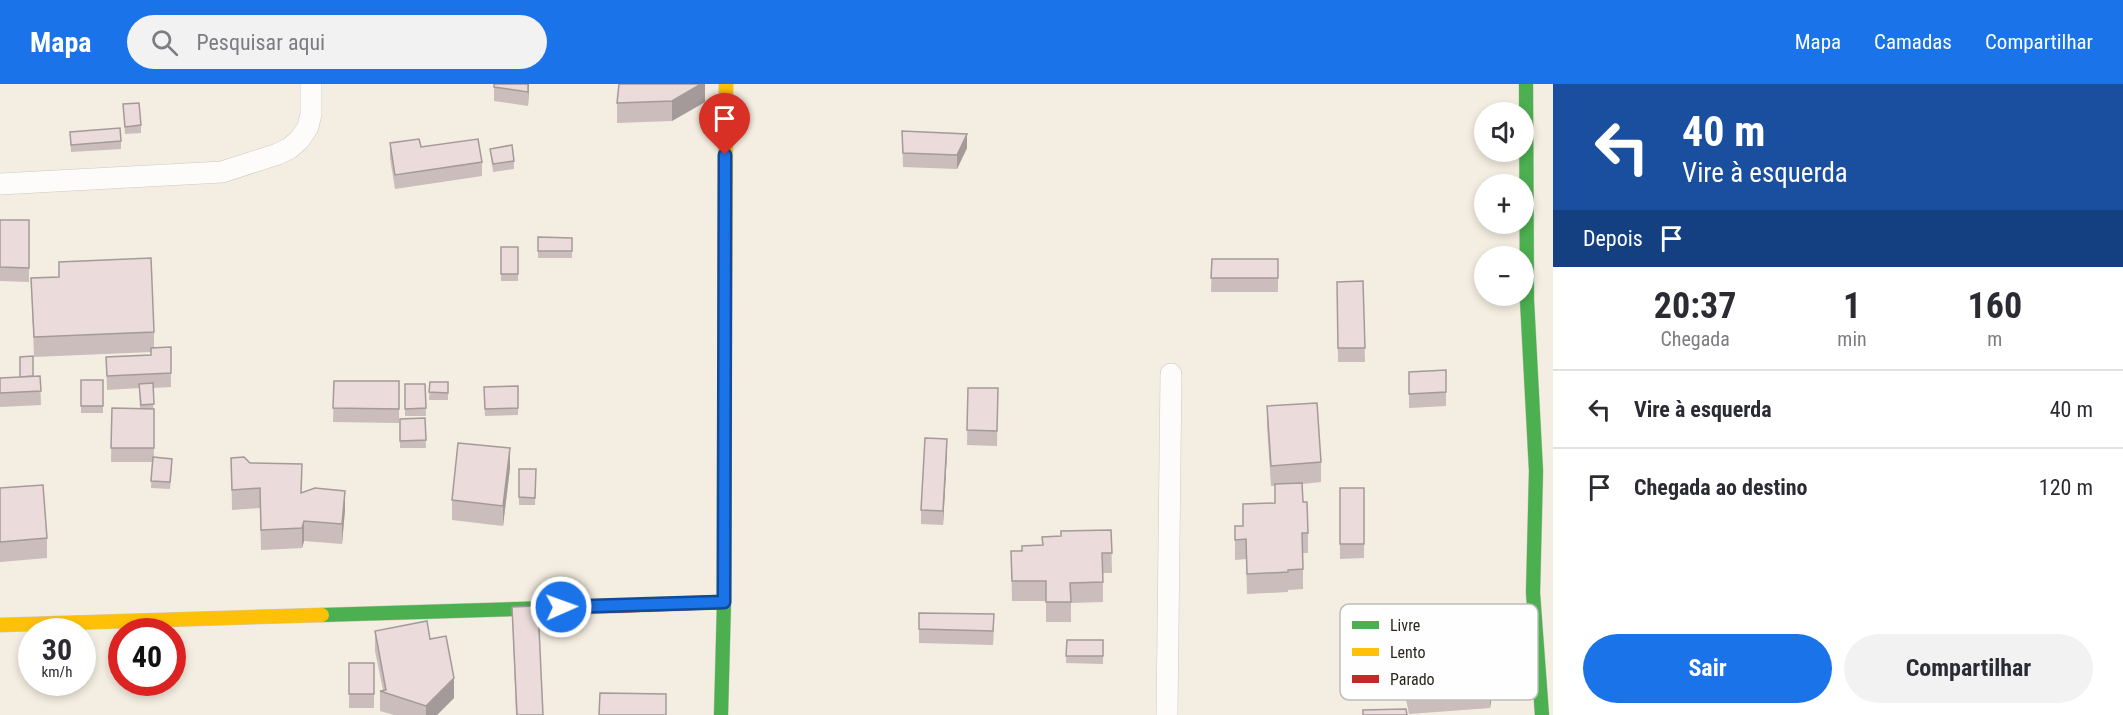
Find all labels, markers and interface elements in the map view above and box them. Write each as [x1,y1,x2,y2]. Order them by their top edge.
search box [127,15,547,69]
text: Mapa [30,26,91,59]
icon: search [148,26,181,59]
text: Pesquisar aqui [196,30,325,55]
text: Mapa [1795,30,1841,54]
text: Camadas [1874,30,1952,54]
text: Compartilhar [1985,30,2093,54]
pin [699,93,750,155]
icon: arrive [708,102,741,135]
map controls [1474,102,1534,306]
button: sound [1474,102,1534,162]
text: 40 m [1682,107,1765,156]
icon: left [1583,108,1661,186]
text: Vire à esquerda [1682,157,1848,189]
button: + [1474,174,1534,234]
icon: arrive [1655,222,1688,255]
text: Depois [1583,226,1643,251]
button: − [1474,246,1534,306]
text: 20:37 [1654,285,1736,327]
text: 1 [1843,285,1861,327]
text: 160 [1968,285,2022,327]
text: Chegada [1661,327,1730,351]
text: min [1837,327,1867,351]
text: m [1987,327,2002,351]
icon: left [1583,393,1616,426]
text: Vire à esquerda [1634,397,1772,422]
text: 40 m [2050,397,2093,422]
icon: arrive [1583,471,1616,504]
text: Chegada ao destino [1634,475,1808,500]
text: 120 m [2039,475,2093,500]
position arrow [529,575,593,639]
legend [1340,604,1538,700]
text: Livre [1390,616,1420,635]
speed limit sign: 40 [108,618,186,696]
text: 30 [42,632,72,667]
button: Sair [1583,634,1832,703]
button: Compartilhar [1844,634,2093,703]
text: Lento [1390,643,1425,662]
text: km/h [42,663,72,681]
text: Parado [1390,670,1435,689]

